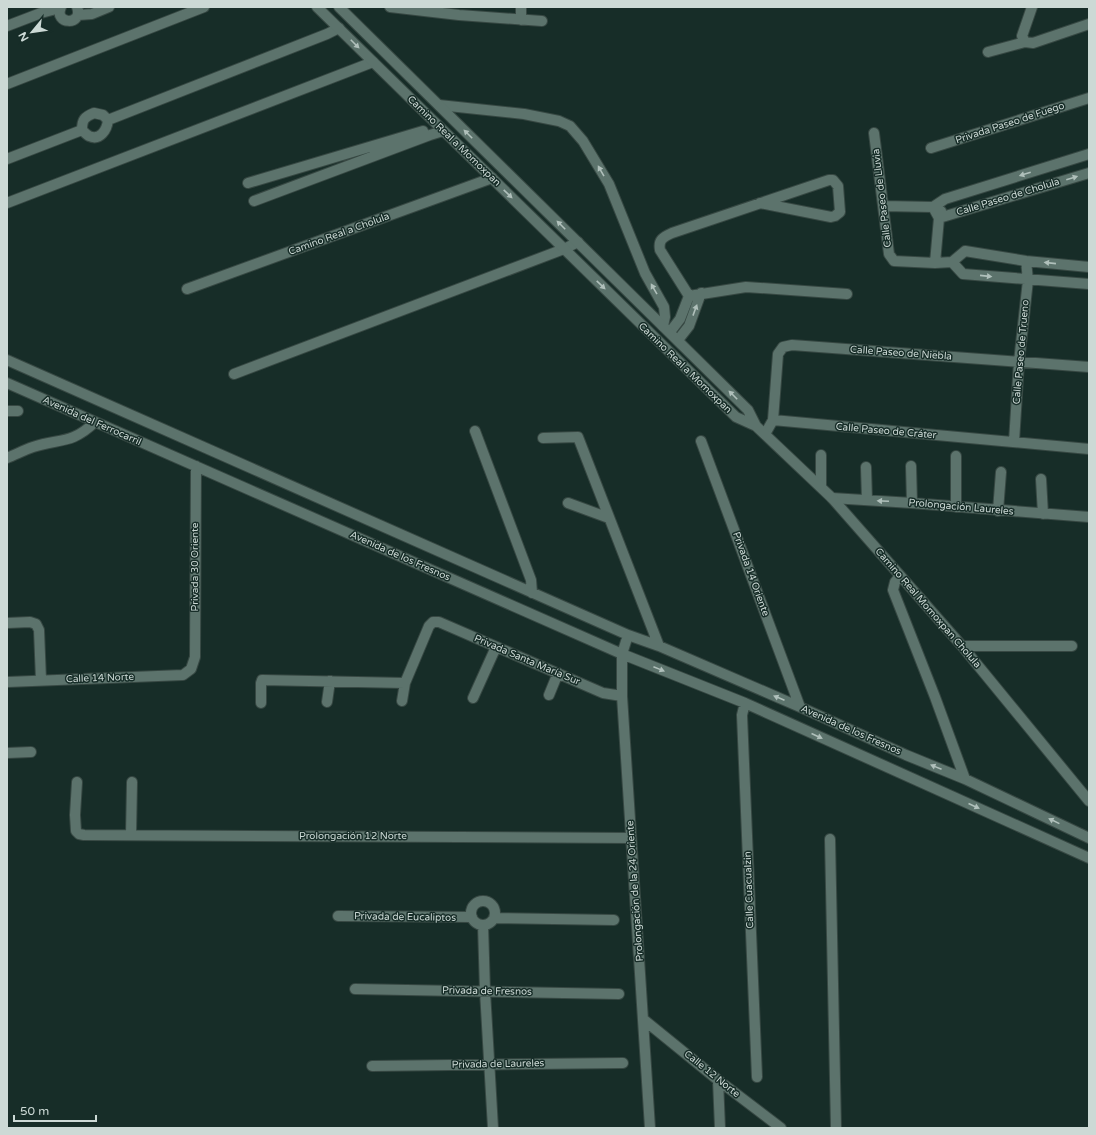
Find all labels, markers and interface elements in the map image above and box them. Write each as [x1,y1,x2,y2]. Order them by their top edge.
north arrow [12,12,52,52]
text: N [16,30,32,44]
one-way arrow [350,39,360,49]
street label: Camino Real a Momoxpan [405,93,503,189]
street label: Privada Paseo de Fuego [954,100,1066,146]
one-way arrow [463,129,473,139]
street label: Calle Paseo de Lluvia [870,148,894,248]
one-way arrow [598,165,605,177]
one-way arrow [1019,171,1031,177]
one-way arrow [1066,175,1078,181]
street label: Calle Paseo de Cholula [955,176,1061,218]
one-way arrow [503,189,513,199]
street label: Camino Real a Cholula [287,210,391,258]
one-way arrow [556,220,566,230]
one-way arrow [1044,260,1056,266]
one-way arrow [980,273,992,279]
one-way arrow [596,280,606,290]
one-way arrow [651,283,658,295]
street label: Calle Paseo de Trueno [1010,299,1032,405]
one-way arrow [693,303,699,315]
street label: Camino Real a Momoxpan [636,320,734,416]
street label: Calle Paseo de Niebla [850,343,952,363]
one-way arrow [728,390,738,400]
street label: Avenida del Ferrocarril [41,394,143,448]
street label: Calle Paseo de Cráter [835,421,937,441]
street label: Prolongación Laureles [908,496,1014,518]
one-way arrow [876,498,889,504]
street label: Privada 30 Oriente [189,522,201,611]
street label: Avenida de los Fresnos [348,528,452,584]
street label: Privada 14 Oriente [730,530,772,618]
street label: Camino Real Momoxpan Cholula [873,546,983,670]
street label: Privada Santa María Sur [472,632,582,688]
one-way arrow [653,666,665,672]
street label: Calle 14 Norte [66,671,135,685]
one-way arrow [772,694,784,700]
street label: Avenida de los Fresnos [799,702,903,758]
one-way arrow [811,732,823,739]
one-way arrow [929,763,941,769]
one-way arrow [968,803,979,809]
one-way arrow [1048,818,1060,824]
street label: Prolongación de la 24 Oriente [624,820,646,962]
street label: Prolongación 12 Norte [299,830,407,842]
street label: Calle Cuacualzin [742,851,756,929]
street label: Privada de Eucaliptos [354,910,456,924]
street label: Privada de Fresnos [442,984,532,998]
street label: Calle 12 Norte [682,1048,743,1100]
street label: Privada de Laureles [452,1057,545,1071]
scale bar [14,1097,96,1123]
text: 50 m [20,1104,49,1118]

